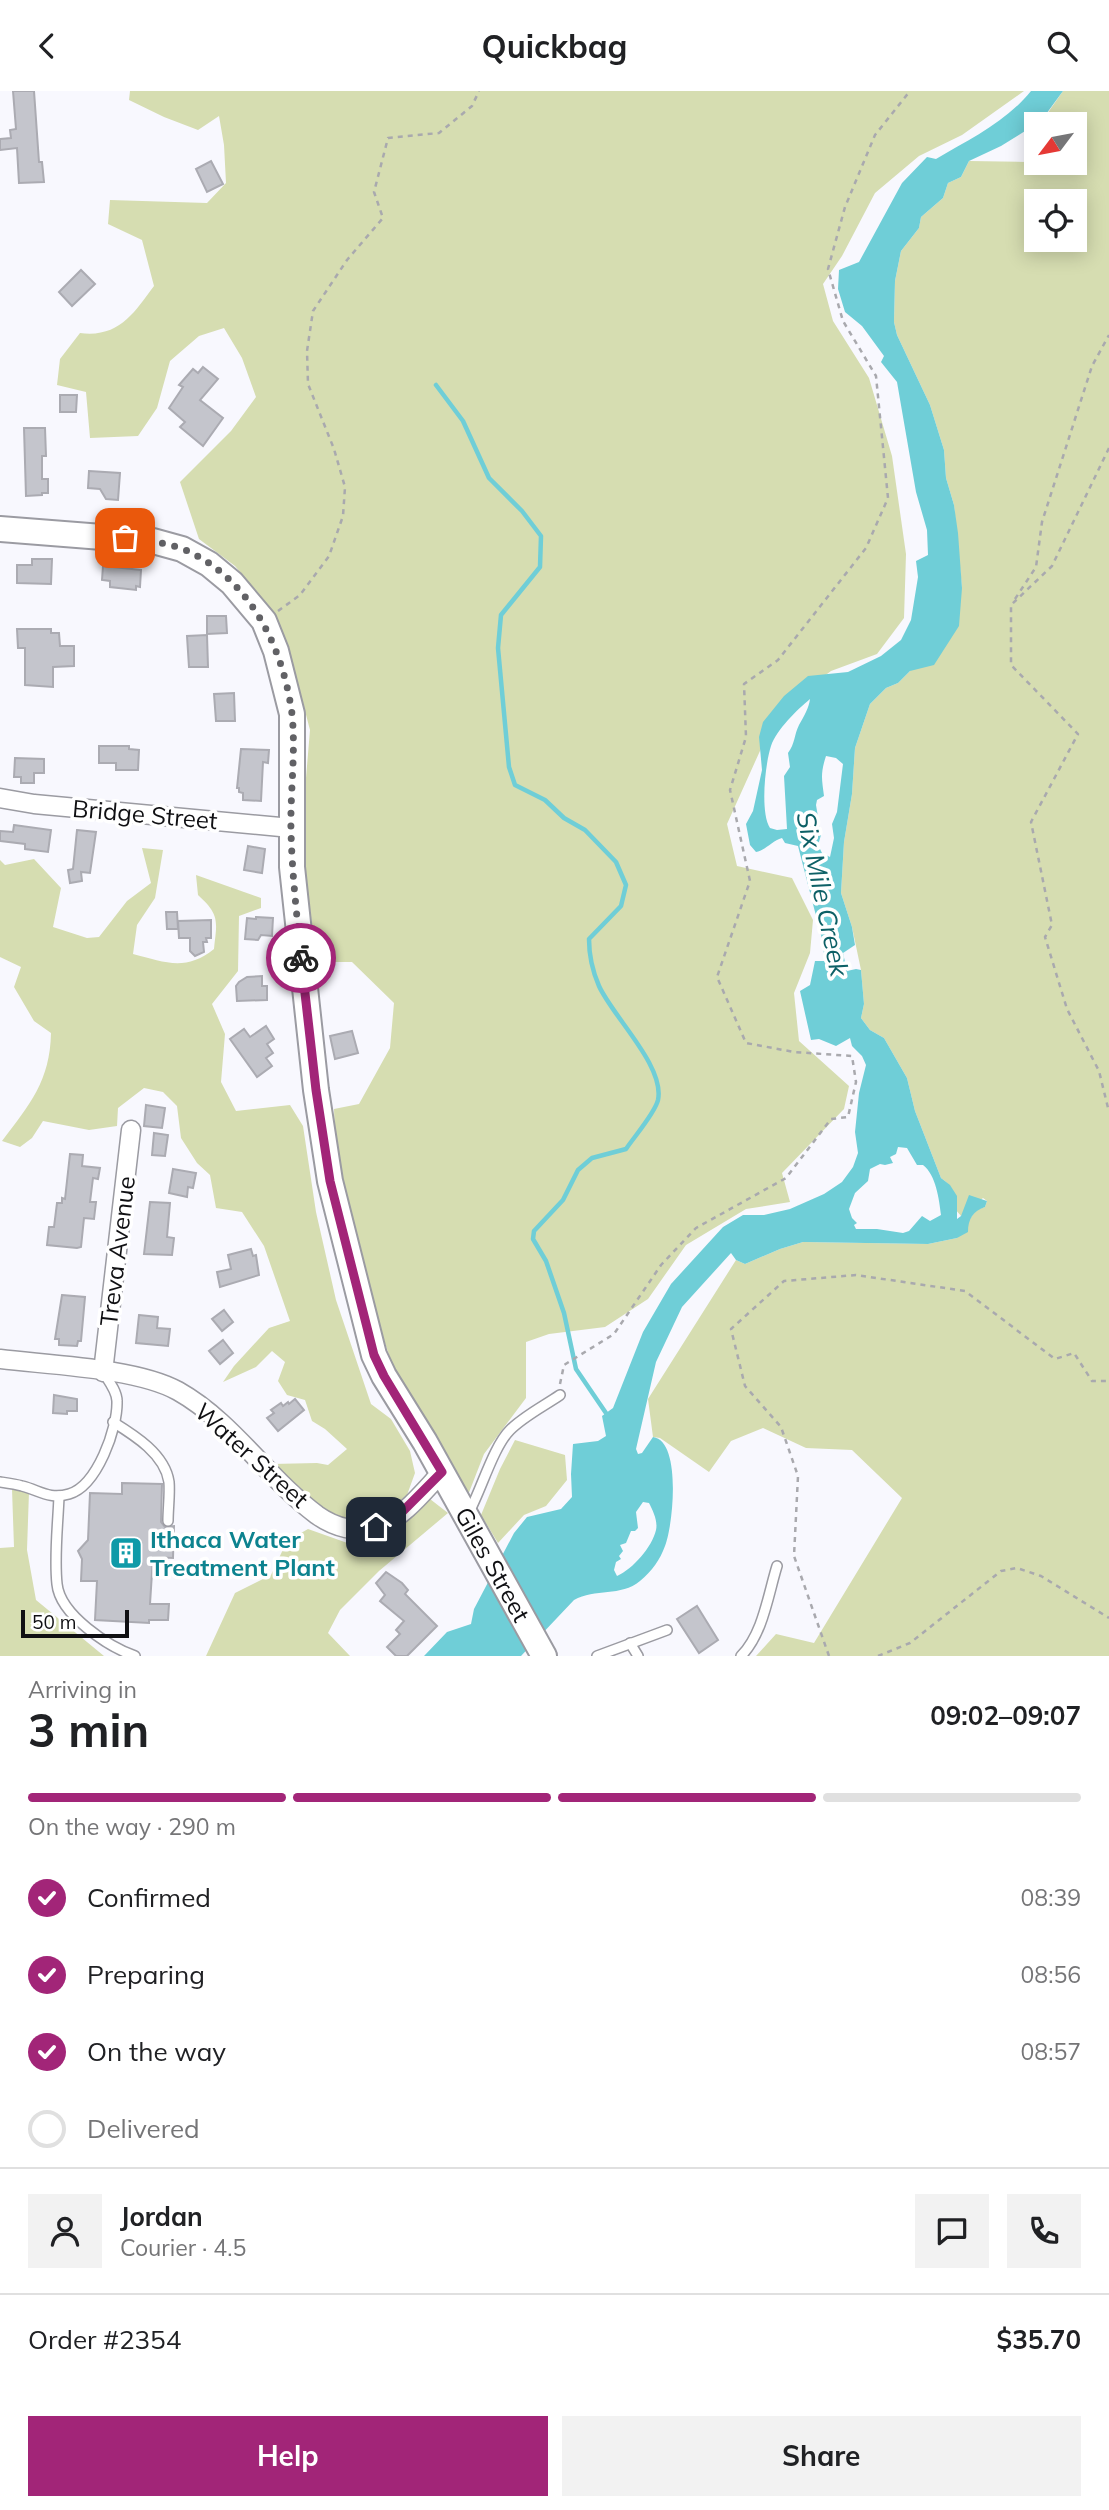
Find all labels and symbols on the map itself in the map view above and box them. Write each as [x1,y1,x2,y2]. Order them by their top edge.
north arrow [1024,112,1087,175]
pin [95,508,155,568]
street label: Bridge Street [71,793,219,835]
water label: Six Mile Creek [789,809,857,980]
courier [266,923,336,993]
street label: Treva Avenue [93,1174,141,1328]
street label: Water Street [189,1396,315,1514]
pin [346,1497,406,1557]
street label: Giles Street [449,1502,537,1627]
place label: Ithaca Water Treatment Plant [150,1524,335,1582]
building icon: Ithaca Water Treatment Plant [107,1534,145,1572]
scale bar [21,1607,130,1639]

